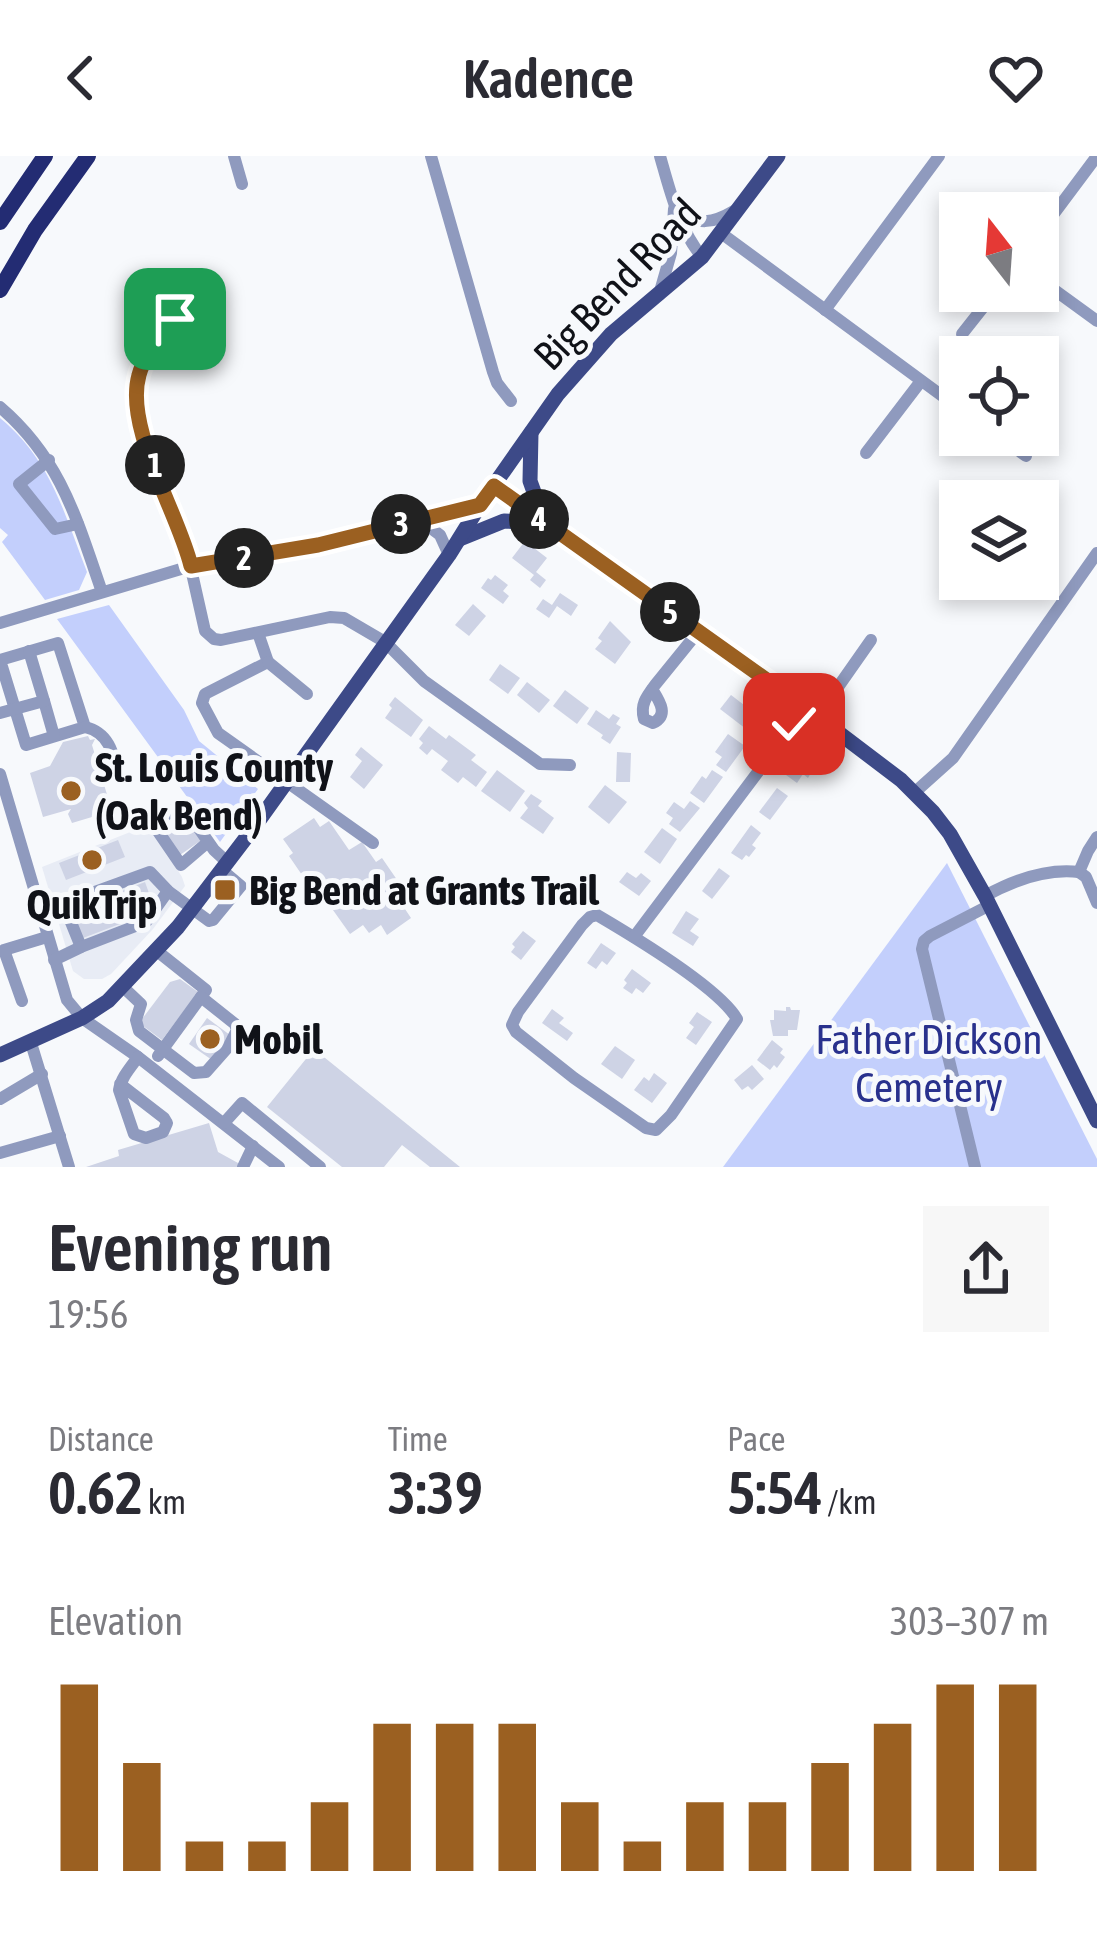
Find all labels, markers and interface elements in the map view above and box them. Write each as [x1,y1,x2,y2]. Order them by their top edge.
icon: back [48,45,114,111]
icon: heart [983,45,1049,111]
text: Kadence [463,48,634,109]
street label: Big Bend Road [524,189,710,379]
north arrow [939,192,1059,312]
map controls [939,192,1059,600]
pin [124,268,226,370]
icon: arrive [142,286,208,352]
button: locate [939,336,1059,456]
pin: 1 [125,435,185,495]
text: 1 [147,446,163,484]
button: layers [939,480,1059,600]
pin: 4 [509,489,569,549]
pin: 3 [371,494,431,554]
text: 4 [531,500,547,538]
text: 3 [393,505,409,543]
pin: 2 [214,528,274,588]
text: 2 [236,539,252,577]
pin: 5 [640,582,700,642]
text: 5 [662,593,678,631]
pin [743,673,845,775]
icon: check [761,691,827,757]
place label: St. Louis County (Oak Bend) [95,743,334,839]
marker: St. Louis County (Oak Bend) [58,778,84,804]
marker: QuikTrip [79,847,105,873]
place label: Big Bend at Grants Trail [249,866,600,914]
marker: Big Bend at Grants Trail [212,877,238,903]
place label: QuikTrip [27,880,157,928]
place label: Mobil [234,1015,323,1063]
park label: Father Dickson Cemetery [815,1015,1043,1111]
marker: Mobil [197,1026,223,1052]
button: share [923,1206,1049,1332]
text: Evening run [48,1209,333,1285]
text: 19:56 [48,1292,128,1336]
text: Distance [48,1420,154,1458]
text: Time [388,1420,448,1458]
text: Pace [727,1420,785,1458]
text: 0.62 [48,1458,143,1527]
text: 3:39 [388,1458,483,1527]
text: 5:54 [727,1458,823,1527]
text: km [143,1483,186,1521]
text: /km [823,1483,877,1521]
text: Elevation [48,1599,183,1643]
text: 303–307 m [890,1599,1049,1643]

